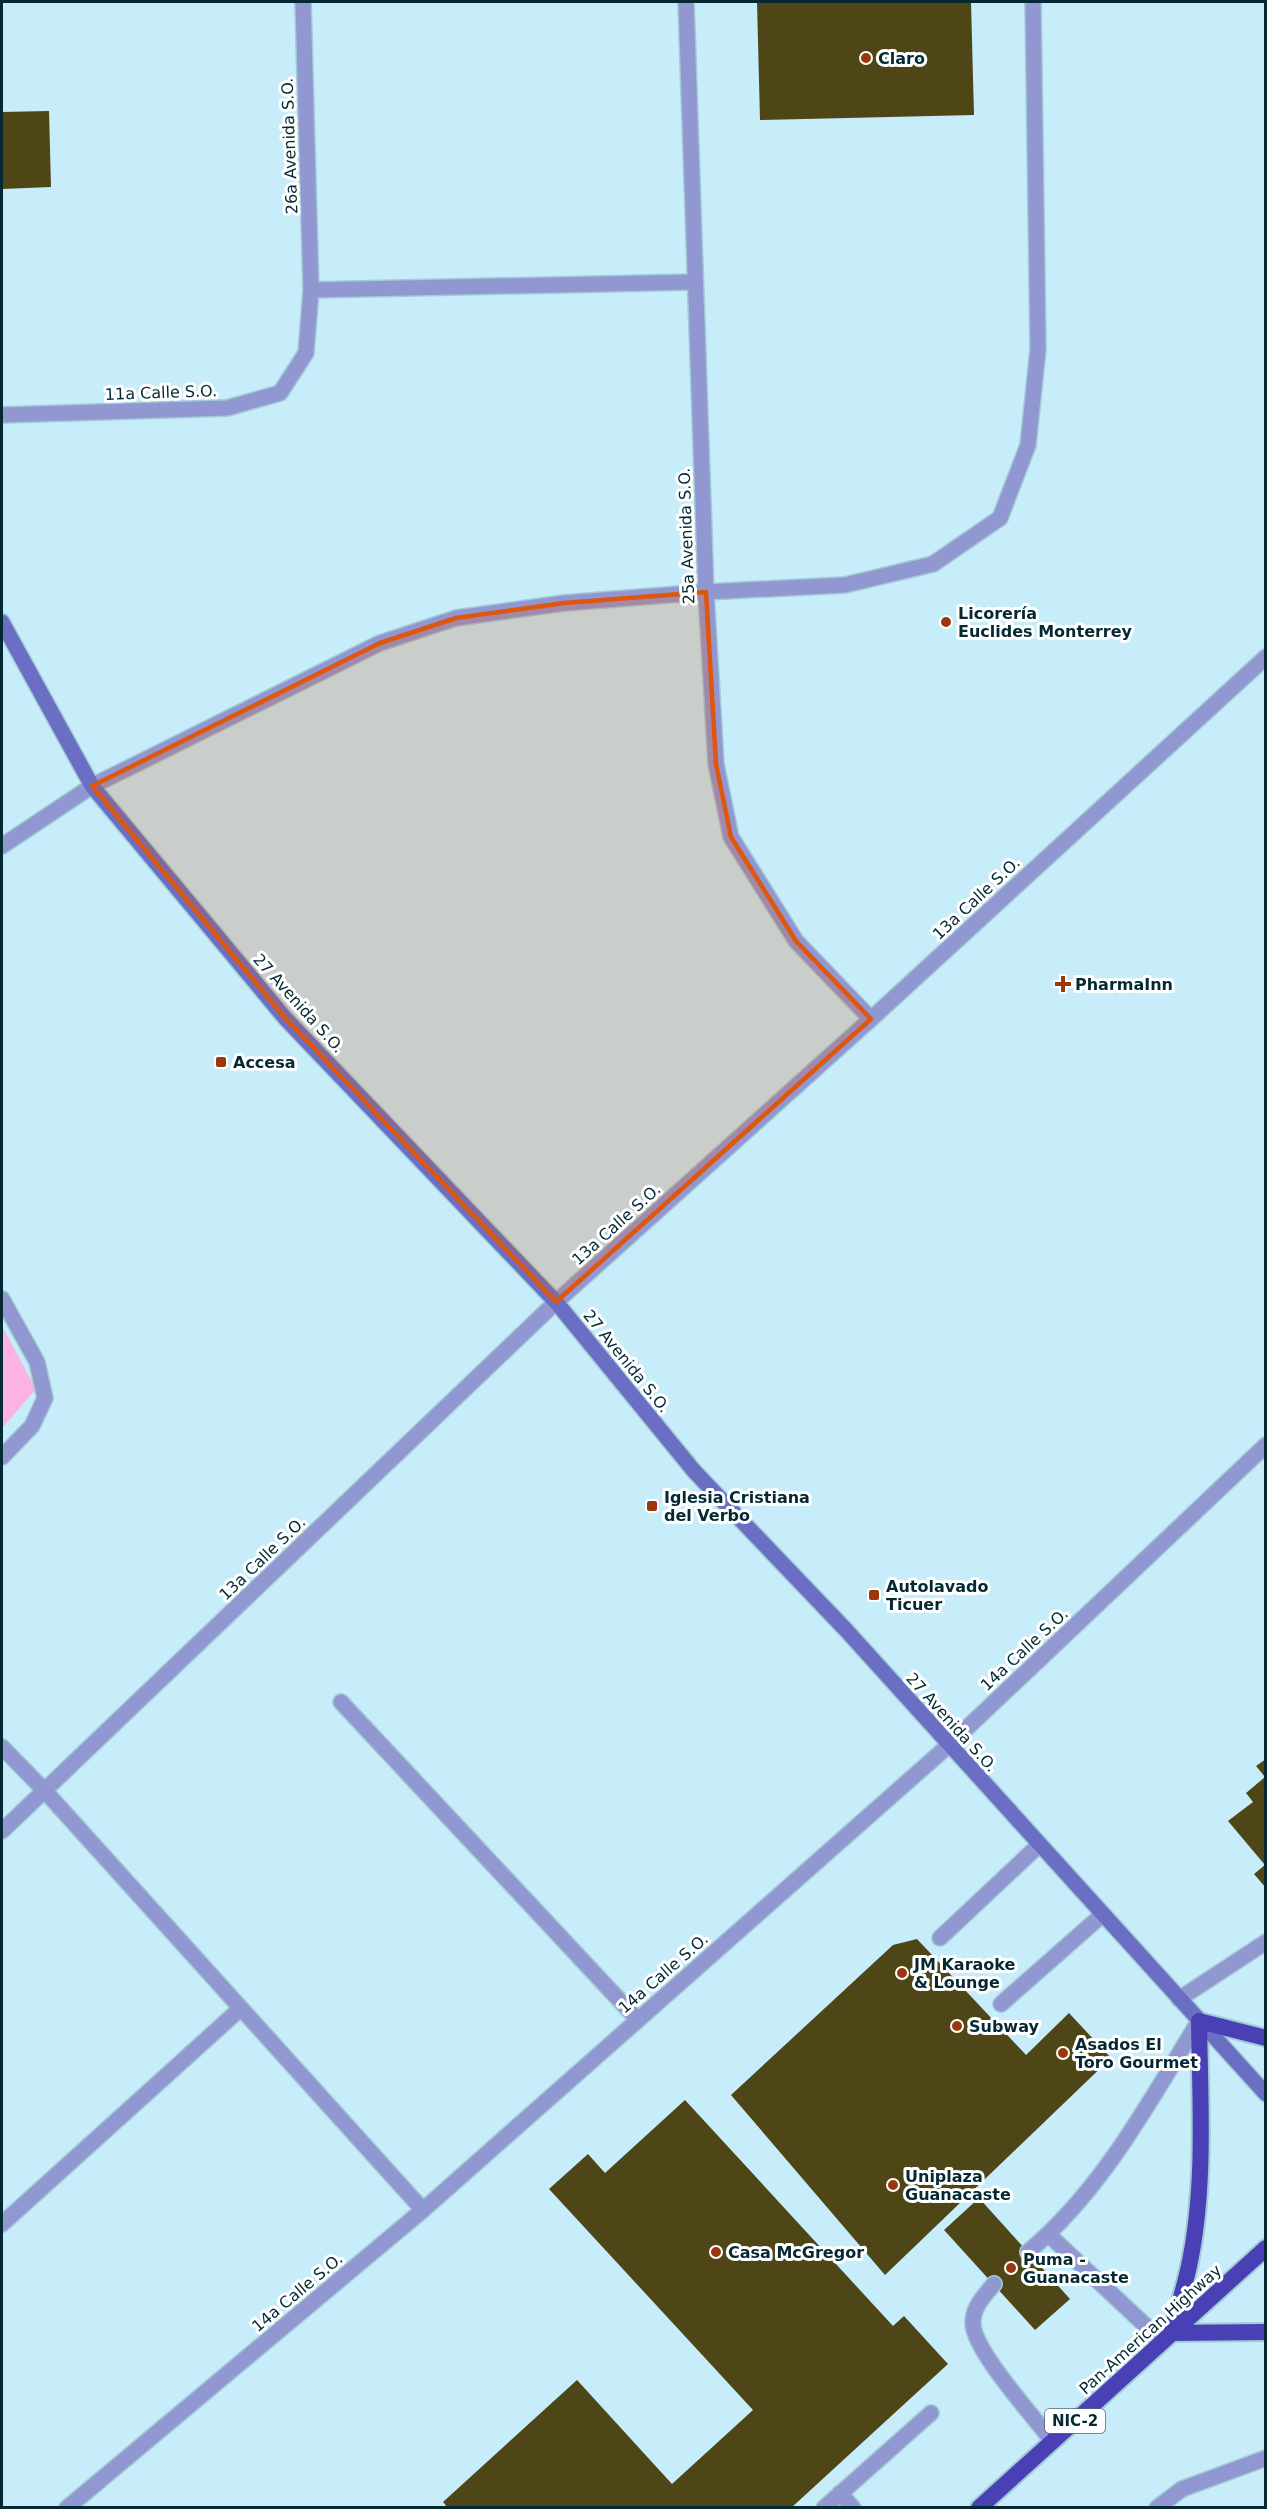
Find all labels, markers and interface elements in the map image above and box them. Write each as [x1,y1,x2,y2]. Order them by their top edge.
place label: Claro [878,49,925,68]
marker: Claro [859,51,873,65]
street label: 26a Avenida S.O. [278,77,301,215]
street label: 11a Calle S.O. [105,381,217,404]
street label: 25a Avenida S.O. [675,467,698,605]
place label: Licorería Euclides Monterrey [958,604,1133,641]
marker: Licorería Euclides Monterrey [939,615,953,629]
street label: 13a Calle S.O. [929,853,1024,944]
street label: 27 Avenida S.O. [249,950,348,1057]
place label: PharmaInn [1075,975,1173,994]
marker: PharmaInn [1056,977,1070,991]
place label: Accesa [233,1053,296,1072]
marker: Accesa [214,1055,228,1069]
street label: 13a Calle S.O. [568,1180,664,1269]
street label: 27 Avenida S.O. [579,1306,674,1417]
place label: Iglesia Cristiana del Verbo [664,1488,810,1525]
marker: Iglesia Cristiana del Verbo [645,1499,659,1513]
street label: 13a Calle S.O. [215,1513,309,1604]
place label: Autolavado Ticuer [886,1577,988,1614]
marker: Autolavado Ticuer [867,1588,881,1602]
street label: 14a Calle S.O. [977,1604,1072,1695]
street label: 27 Avenida S.O. [902,1669,1001,1776]
street label: 14a Calle S.O. [615,1929,712,2017]
place label: JM Karaoke & Lounge [913,1955,1016,1992]
marker: JM Karaoke & Lounge [895,1966,909,1980]
place label: Subway [969,2017,1039,2036]
marker: Subway [950,2019,964,2033]
place label: Asados El Toro Gourmet [1075,2035,1198,2072]
marker: Asados El Toro Gourmet [1056,2046,1070,2060]
place label: Uniplaza Guanacaste [905,2167,1011,2204]
marker: Uniplaza Guanacaste [886,2178,900,2192]
place label: Casa McGregor [728,2243,864,2262]
marker: Casa McGregor [709,2245,723,2259]
street label: 14a Calle S.O. [248,2249,346,2336]
place label: Puma - Guanacaste [1023,2250,1129,2287]
marker: Puma - Guanacaste [1004,2261,1018,2275]
street label: Pan-American Highway [1075,2261,1225,2398]
road number: NIC-2 [1045,2409,1105,2433]

